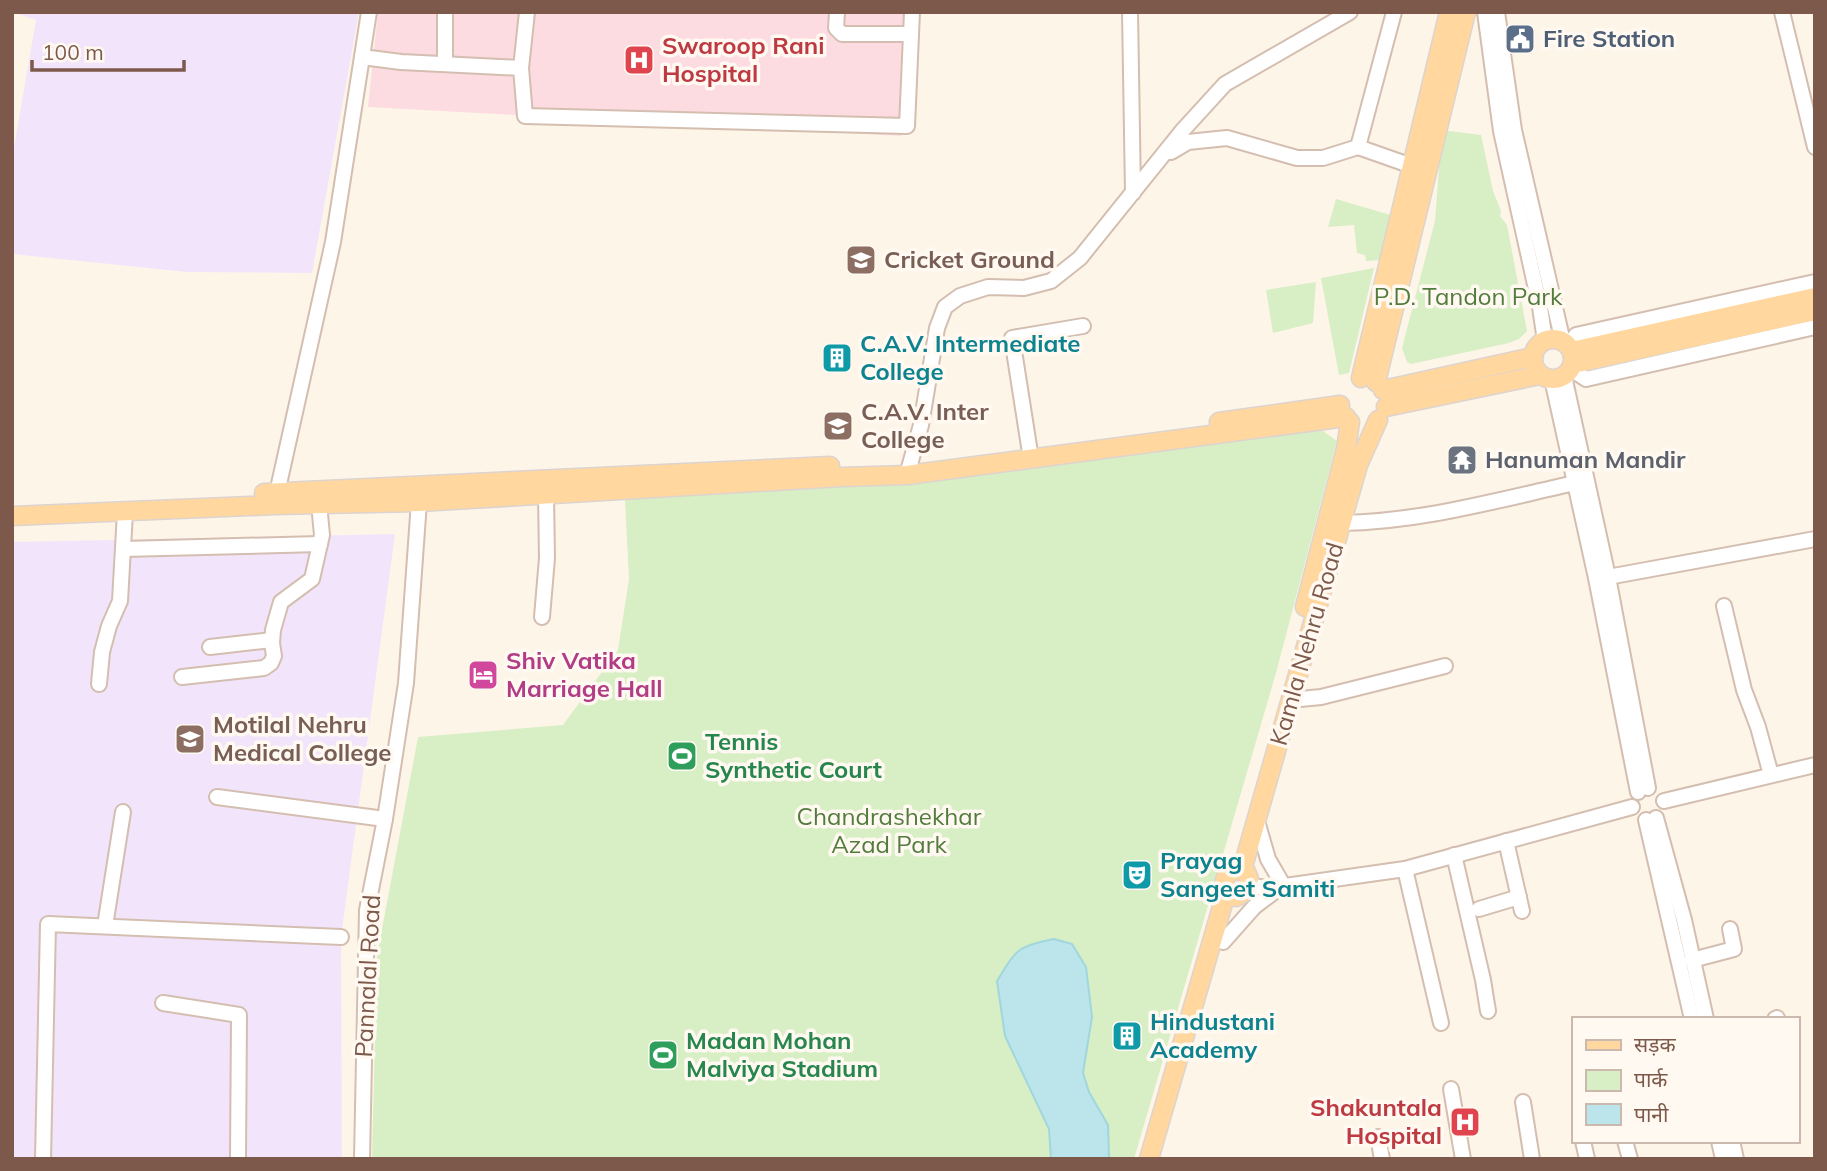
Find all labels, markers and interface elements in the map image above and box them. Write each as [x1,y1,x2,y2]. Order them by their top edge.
public building icon: Fire Station [1503,22,1537,56]
place label: Fire Station [1543,23,1675,53]
scale bar [32,28,184,72]
place label: Swaroop Rani Hospital [662,30,825,88]
text: 100 m [42,39,104,65]
hospital icon: Swaroop Rani Hospital [622,43,656,77]
school or university icon: Cricket Ground [844,243,878,277]
place label: Cricket Ground [884,244,1055,274]
park label: P.D. Tandon Park [1374,281,1563,311]
place label: C.A.V. Intermediate College [860,328,1080,386]
building icon: C.A.V. Intermediate College [820,341,854,375]
place label: C.A.V. Inter College [861,396,989,454]
school or university icon: C.A.V. Inter College [821,409,855,443]
temple icon: Hanuman Mandir [1445,443,1479,477]
place label: Hanuman Mandir [1485,444,1686,474]
street label: Kamla Nehru Road [1263,539,1349,749]
place label: Shiv Vatika Marriage Hall [506,645,662,703]
hotel icon: Shiv Vatika Marriage Hall [466,658,500,692]
place label: Motilal Nehru Medical College [213,709,392,767]
school or university icon: Motilal Nehru Medical College [173,722,207,756]
place label: Tennis Synthetic Court [705,726,882,784]
sports icon: Tennis Synthetic Court [665,739,699,773]
park label: Chandrashekhar Azad Park [797,801,982,859]
place label: Prayag Sangeet Samiti [1160,845,1335,903]
theatre icon: Prayag Sangeet Samiti [1120,858,1154,892]
street label: Pannalal Road [348,894,386,1058]
place label: Hindustani Academy [1150,1006,1275,1064]
legend [1572,1017,1799,1143]
building icon: Hindustani Academy [1110,1019,1144,1053]
place label: Madan Mohan Malviya Stadium [686,1025,878,1083]
text: सड़क [1634,1031,1676,1057]
sports icon: Madan Mohan Malviya Stadium [646,1038,680,1072]
text: पार्क [1634,1066,1668,1092]
place label: Shakuntala Hospital [1310,1092,1442,1150]
text: पानी [1634,1101,1669,1127]
hospital icon: Shakuntala Hospital [1448,1105,1482,1139]

